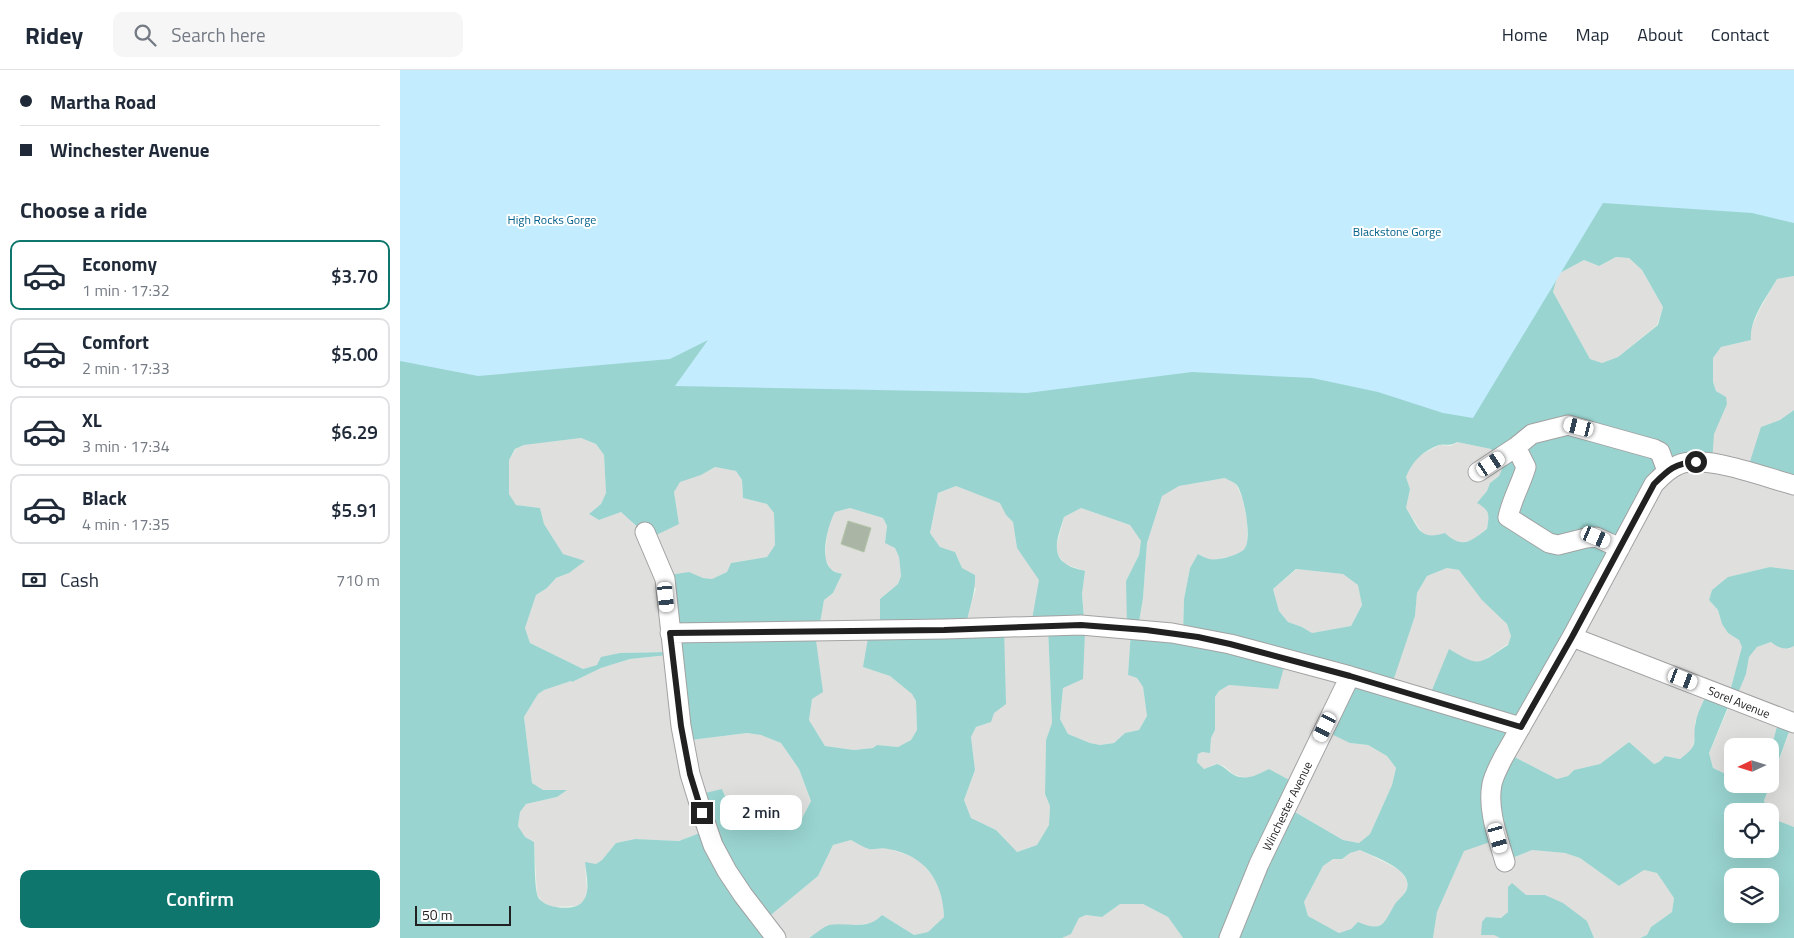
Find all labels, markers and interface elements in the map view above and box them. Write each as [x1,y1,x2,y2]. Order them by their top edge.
search box [113,12,463,57]
text: Ridey [25,17,83,53]
text: Search here [171,20,266,49]
icon: search [131,21,159,49]
text: Home [1502,21,1548,48]
text: Map [1576,21,1609,48]
text: About [1637,21,1683,48]
text: Contact [1711,21,1769,48]
text: Martha Road [50,87,156,116]
text: Winchester Avenue [50,135,209,164]
text: Choose a ride [20,193,147,227]
park label: High Rocks Gorge [508,210,596,229]
park label: Blackstone Gorge [1353,222,1441,241]
text: Economy [82,249,157,278]
icon: car [22,253,67,298]
text: $3.70 [331,261,378,290]
text: 1 min · 17:32 [82,278,170,302]
text: Comfort [82,327,149,356]
icon: car [22,331,67,376]
text: $5.00 [331,339,378,368]
text: 2 min · 17:33 [82,356,170,380]
text: XL [82,405,102,434]
icon: car [22,409,67,454]
car [1562,416,1595,438]
text: $6.29 [331,417,378,446]
text: 3 min · 17:34 [82,434,170,458]
car [1474,449,1507,479]
route start [1685,451,1707,473]
text: Black [82,483,127,512]
icon: car [22,487,67,532]
text: $5.91 [331,495,378,524]
text: 4 min · 17:35 [82,512,170,536]
car [1579,524,1612,550]
text: Cash [60,565,99,594]
icon: cash [20,566,48,594]
text: 710 m [336,568,380,592]
car [656,581,675,613]
car [1666,667,1699,691]
street label: Sorel Avenue [1705,681,1773,723]
car [1311,710,1338,744]
north arrow [1724,738,1779,792]
map controls [1724,738,1779,923]
street label: Winchester Avenue [1257,758,1317,854]
callout: 2 min [720,796,802,830]
text: 2 min [742,800,780,824]
route end [691,802,713,824]
button: locate [1724,803,1779,858]
car [1486,822,1509,854]
button: layers [1724,868,1779,923]
button: Confirm [20,870,380,928]
scale bar [415,903,511,926]
text: 50 m [422,904,452,925]

